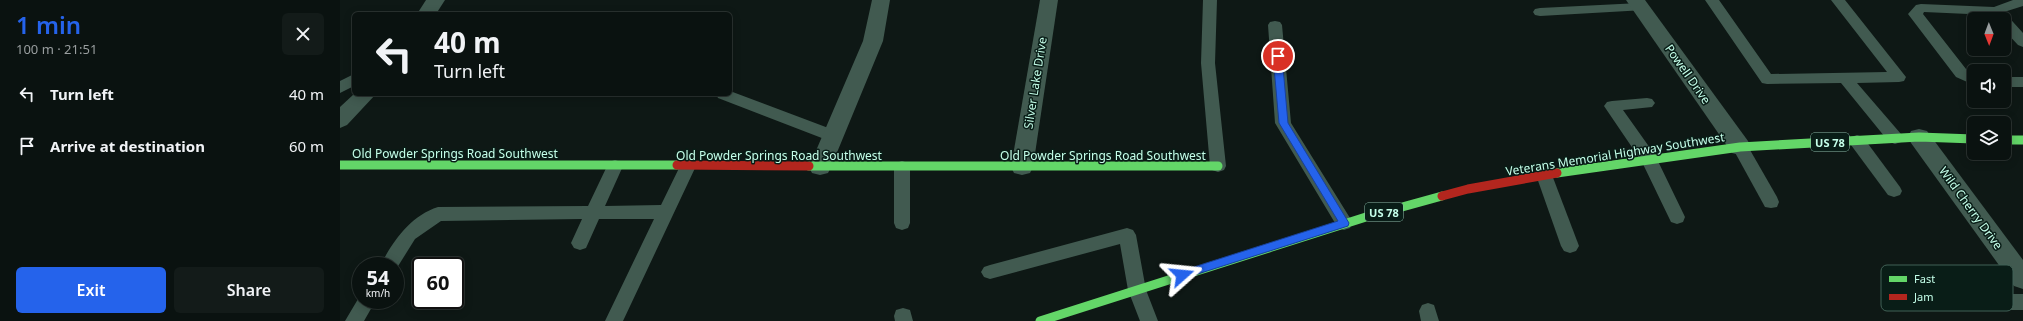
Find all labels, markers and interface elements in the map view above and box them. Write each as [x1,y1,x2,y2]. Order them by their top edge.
text: 1 min [16,8,81,41]
north arrow [1967,12,2011,56]
map controls [1967,12,2011,160]
button: close [282,13,324,55]
text: 40 m [434,23,501,61]
icon: left [368,28,420,80]
street label: Silver Lake Drive [1019,36,1051,130]
pin [1261,39,1295,73]
text: 100 m · 21:51 [16,40,97,58]
street label: Powell Drive [1661,41,1715,108]
icon: arrive [1267,45,1289,67]
text: Turn left [434,59,505,83]
button: sound [1967,64,2011,108]
icon: left [16,83,38,105]
text: Turn left [50,84,114,104]
text: 40 m [289,84,324,104]
button: layers [1967,116,2011,160]
street label: Veterans Memorial Highway Southwest [1504,128,1726,180]
road number: US 78 [1811,133,1849,151]
icon: arrive [16,135,38,157]
text: Arrive at destination [50,136,205,156]
text: 60 m [289,136,324,156]
street label: Old Powder Springs Road Southwest [352,145,559,162]
street label: Old Powder Springs Road Southwest [676,147,883,164]
street label: Old Powder Springs Road Southwest [1000,147,1207,164]
street label: Wild Cherry Drive [1935,163,2007,253]
road number: US 78 [1365,203,1403,221]
position arrow [1161,254,1203,296]
speed limit sign: 60 [412,257,464,309]
text: 54 [367,264,389,291]
legend [1881,265,2013,311]
button: Exit [16,267,166,313]
button: Share [174,267,324,313]
text: Fast [1914,271,1935,286]
text: km/h [366,286,390,300]
text: Jam [1913,289,1933,304]

